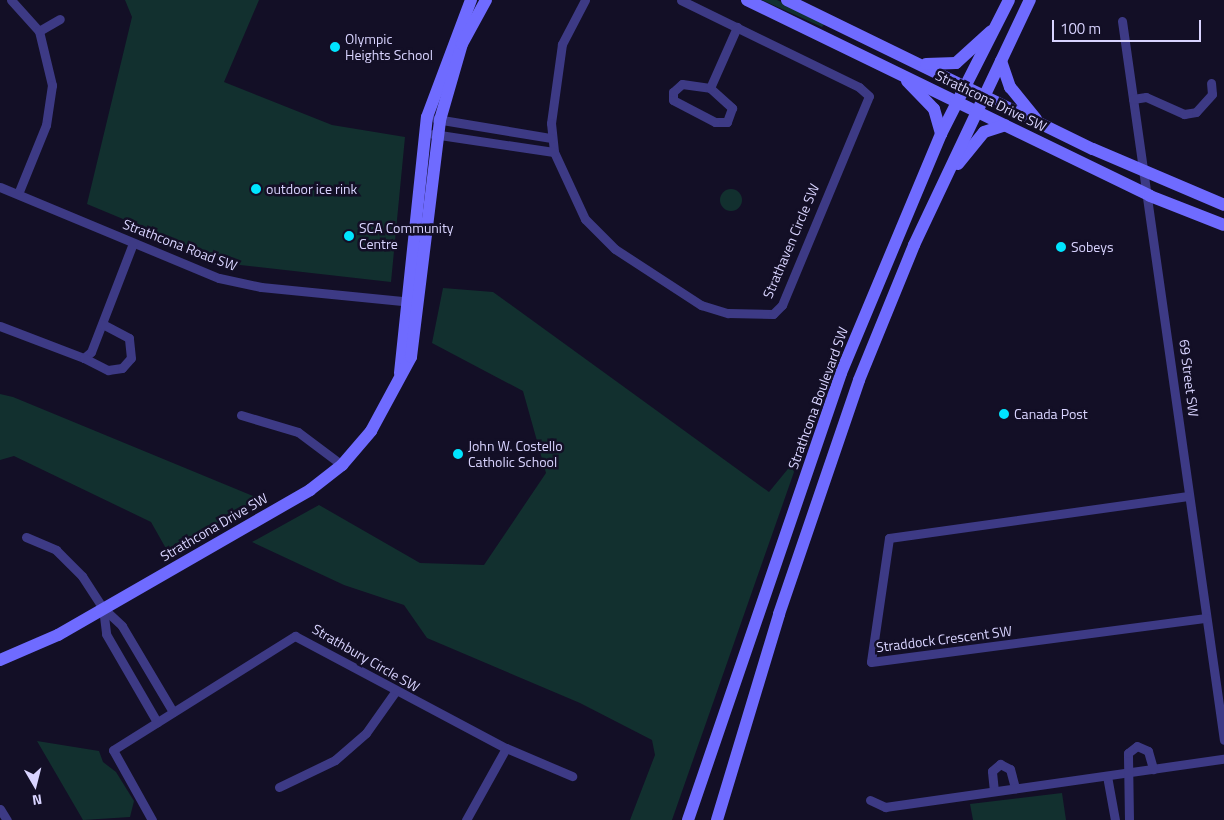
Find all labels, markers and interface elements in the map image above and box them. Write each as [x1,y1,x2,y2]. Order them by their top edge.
scale bar [1054,10,1203,42]
text: 100 m [1060,17,1101,40]
place label: Olympic Heights School [345,31,433,64]
marker: Olympic Heights School [329,41,341,53]
street label: Strathcona Drive SW [933,67,1049,135]
place label: outdoor ice rink [266,181,357,197]
street label: Strathaven Circle SW [759,181,823,301]
marker: outdoor ice rink [250,183,262,195]
street label: Strathcona Road SW [120,215,240,275]
place label: SCA Community Centre [359,220,454,252]
marker: SCA Community Centre [343,230,355,242]
place label: Sobeys [1071,239,1113,255]
marker: Sobeys [1055,241,1067,253]
street label: Strathcona Boulevard SW [784,325,852,471]
street label: 69 Street SW [1176,338,1202,418]
place label: Canada Post [1014,406,1088,422]
marker: Canada Post [998,408,1010,420]
place label: John W. Costello Catholic School [468,438,563,471]
marker: John W. Costello Catholic School [452,448,464,460]
street label: Strathcona Drive SW [157,489,271,565]
street label: Strathbury Circle SW [309,620,423,696]
street label: Straddock Crescent SW [875,622,1013,656]
north arrow [10,760,60,810]
text: N [31,789,43,811]

